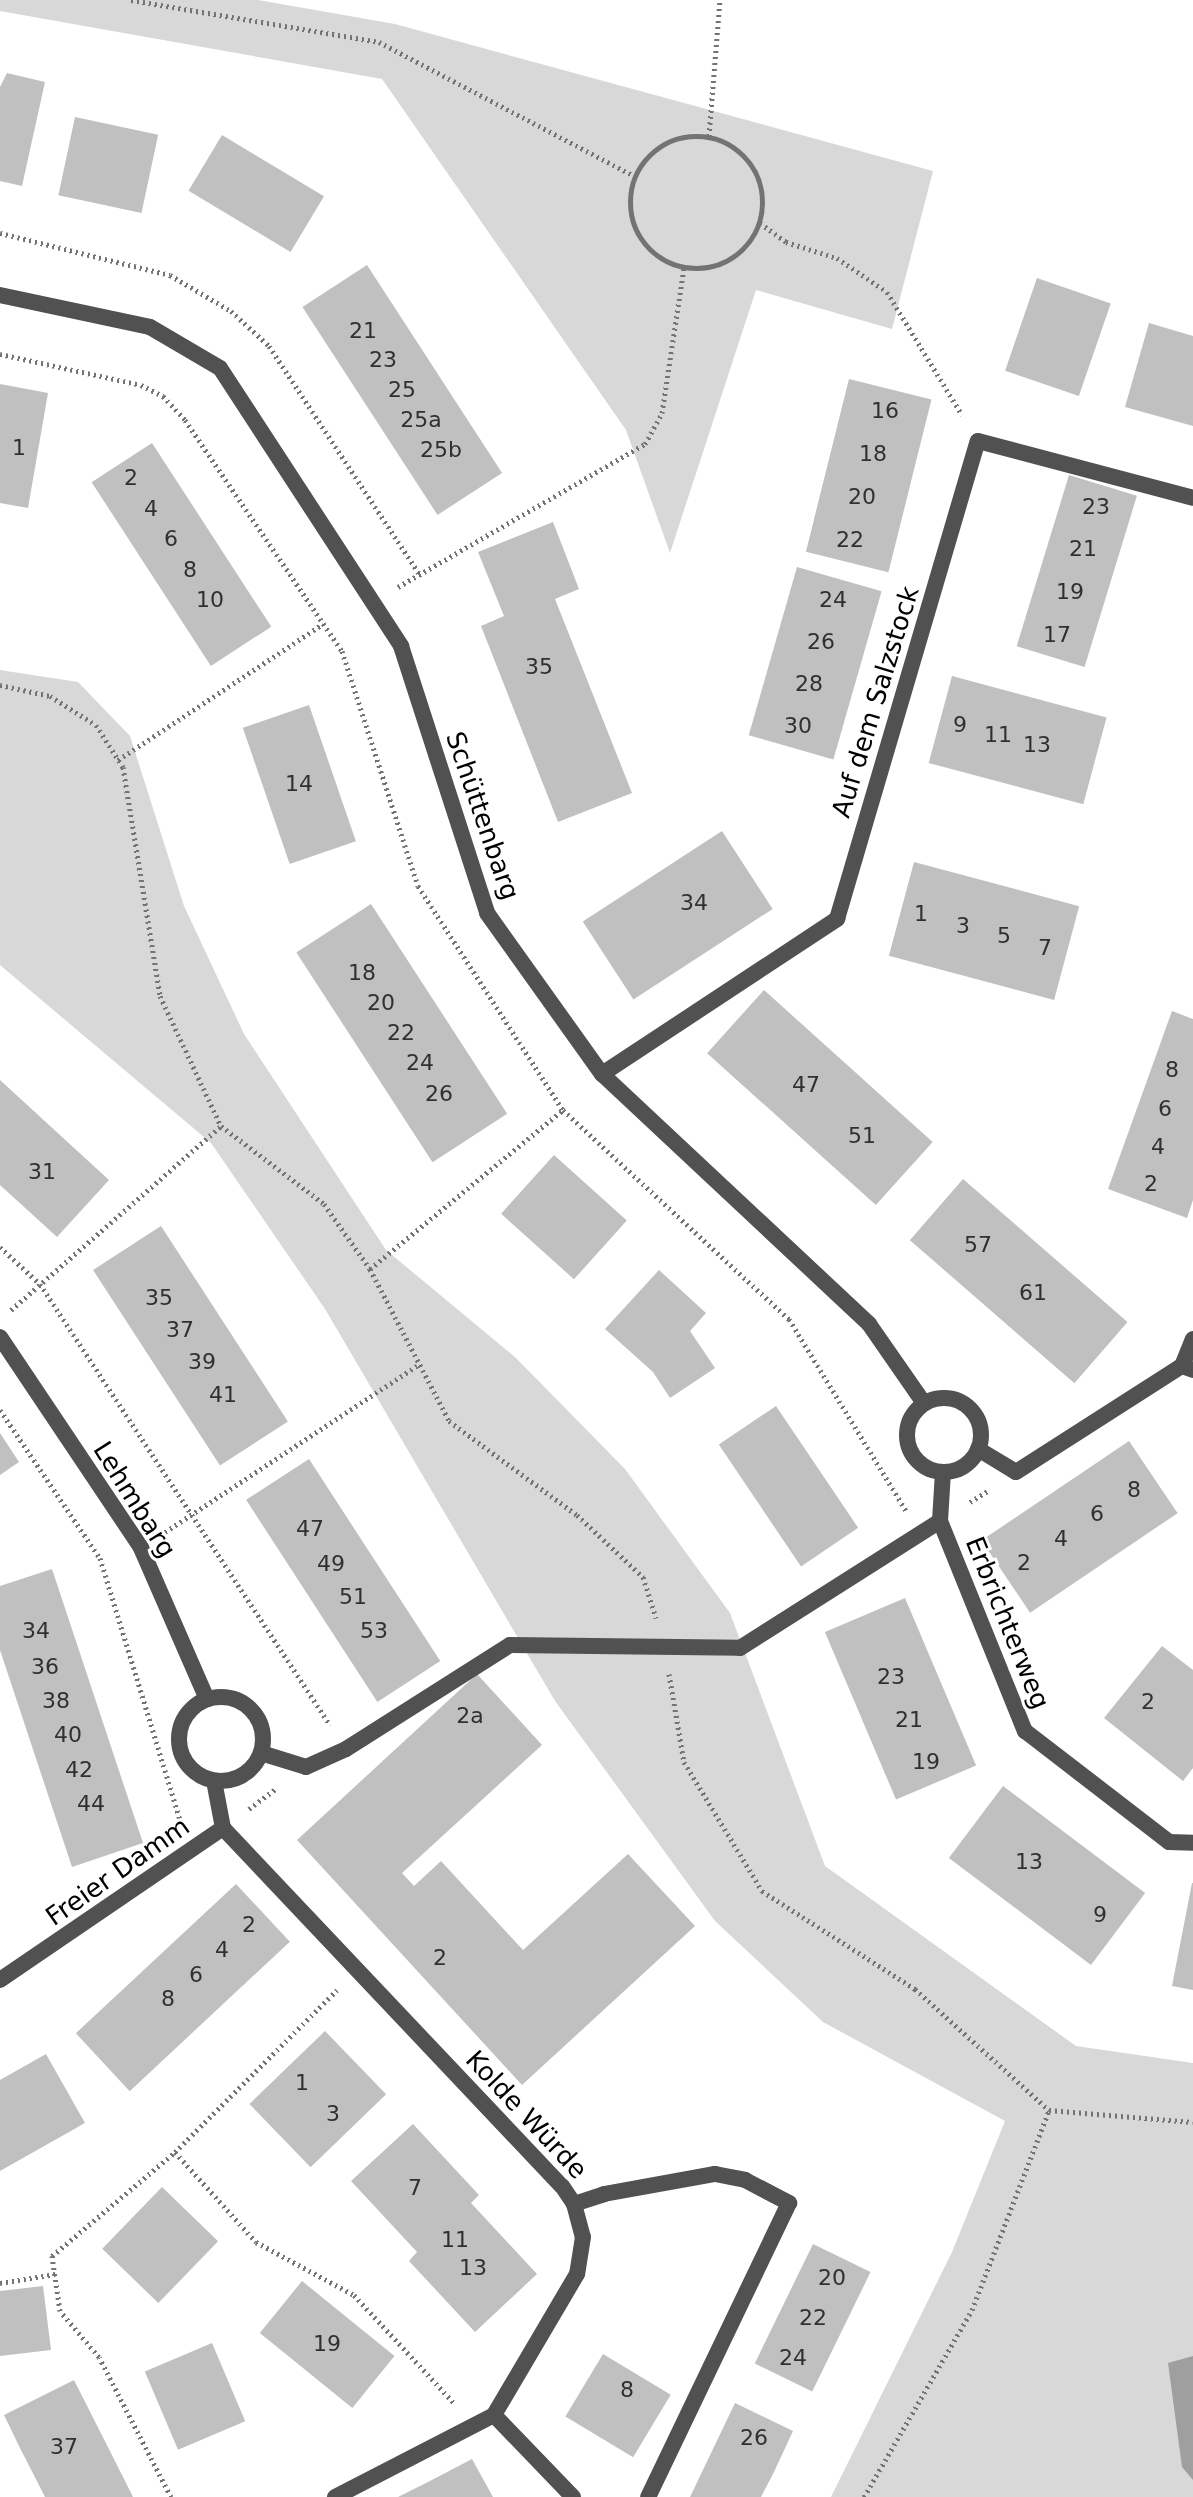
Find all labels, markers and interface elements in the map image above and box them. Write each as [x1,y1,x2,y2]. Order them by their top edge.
house number: 21 [349,318,377,344]
house number: 23 [369,347,397,373]
house number: 25 [388,377,416,403]
house number: 16 [871,398,899,424]
house number: 25a [400,407,442,433]
house number: 1 [12,435,26,461]
house number: 25b [420,437,462,463]
house number: 18 [859,441,887,467]
house number: 2 [124,465,138,491]
house number: 20 [848,484,876,510]
house number: 23 [1082,494,1110,520]
house number: 4 [144,496,158,522]
house number: 6 [164,526,178,552]
house number: 22 [836,527,864,553]
house number: 21 [1069,536,1097,562]
house number: 8 [183,557,197,583]
house number: 19 [1056,579,1084,605]
street label: Auf dem Salzstock [826,583,926,821]
house number: 10 [196,587,224,613]
house number: 24 [819,587,847,613]
house number: 17 [1043,622,1071,648]
house number: 26 [807,629,835,655]
house number: 35 [525,654,553,680]
house number: 28 [795,671,823,697]
house number: 9 [953,712,967,738]
house number: 30 [784,713,812,739]
house number: 11 [984,722,1012,748]
street label: Schüttenbarg [439,728,525,904]
house number: 13 [1023,732,1051,758]
house number: 14 [285,771,313,797]
house number: 34 [680,890,708,916]
house number: 1 [914,901,928,927]
house number: 3 [956,913,970,939]
house number: 5 [997,923,1011,949]
house number: 7 [1038,935,1052,961]
house number: 18 [348,960,376,986]
house number: 20 [367,990,395,1016]
house number: 22 [387,1020,415,1046]
house number: 24 [406,1050,434,1076]
house number: 8 [1165,1057,1179,1083]
house number: 47 [792,1072,820,1098]
house number: 26 [425,1081,453,1107]
house number: 6 [1158,1096,1172,1122]
house number: 51 [848,1123,876,1149]
house number: 4 [1151,1134,1165,1160]
house number: 31 [28,1159,56,1185]
house number: 2 [1144,1171,1158,1197]
house number: 57 [964,1232,992,1258]
house number: 61 [1019,1280,1047,1306]
house number: 35 [145,1285,173,1311]
house number: 37 [166,1317,194,1343]
house number: 39 [188,1349,216,1375]
house number: 41 [209,1382,237,1408]
street label: Lehmbarg [86,1436,182,1564]
house number: 8 [1127,1477,1141,1503]
house number: 6 [1090,1501,1104,1527]
house number: 47 [296,1516,324,1542]
house number: 4 [1054,1526,1068,1552]
street label: Erbrichterweg [958,1532,1056,1714]
house number: 2 [1017,1550,1031,1576]
house number: 49 [317,1551,345,1577]
house number: 51 [339,1584,367,1610]
house number: 34 [22,1618,50,1644]
house number: 53 [360,1618,388,1644]
house number: 36 [31,1654,59,1680]
house number: 23 [877,1664,905,1690]
house number: 38 [42,1688,70,1714]
house number: 2 [1141,1689,1155,1715]
house number: 2a [456,1703,484,1729]
house number: 21 [895,1707,923,1733]
house number: 40 [54,1722,82,1748]
house number: 19 [912,1749,940,1775]
house number: 42 [65,1757,93,1783]
house number: 44 [77,1791,105,1817]
street label: Freier Damm [40,1811,196,1933]
house number: 13 [1015,1849,1043,1875]
house number: 9 [1093,1902,1107,1928]
house number: 2 [242,1912,256,1938]
house number: 4 [215,1937,229,1963]
house number: 2 [433,1945,447,1971]
house number: 6 [189,1962,203,1988]
house number: 8 [161,1986,175,2012]
street label: Kolde Würde [459,2045,593,2185]
house number: 1 [295,2070,309,2096]
house number: 3 [326,2101,340,2127]
house number: 7 [408,2175,422,2201]
house number: 11 [441,2227,469,2253]
house number: 13 [459,2255,487,2281]
house number: 20 [818,2265,846,2291]
house number: 22 [799,2305,827,2331]
house number: 19 [313,2331,341,2357]
house number: 24 [779,2345,807,2371]
house number: 8 [620,2377,634,2403]
house number: 26 [740,2425,768,2451]
house number: 37 [50,2434,78,2460]

